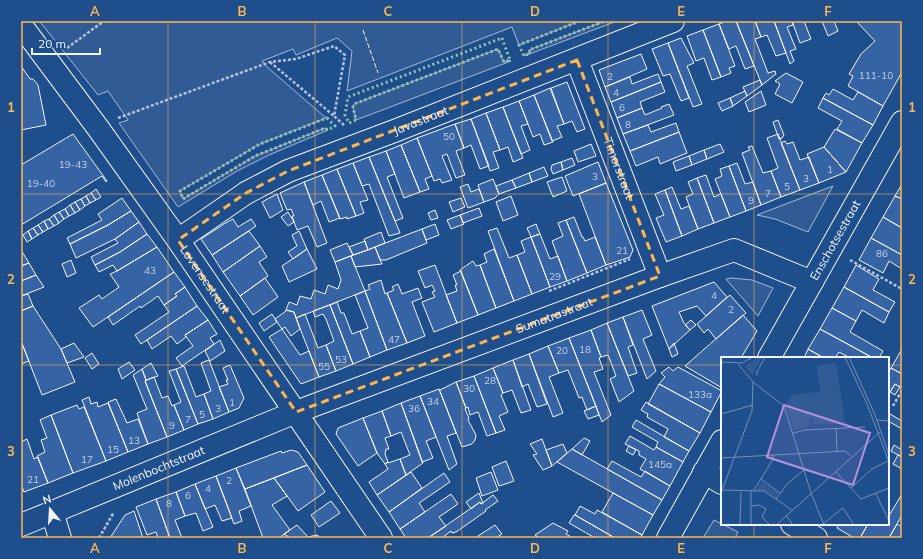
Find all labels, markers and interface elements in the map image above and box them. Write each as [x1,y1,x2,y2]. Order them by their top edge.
text: A [90,3,100,19]
text: B [238,3,247,19]
text: C [384,3,393,19]
text: D [530,3,540,19]
text: E [677,3,685,19]
text: F [824,3,832,19]
scale bar [32,30,100,56]
text: 20 m [38,36,66,51]
house number: 111-10 [859,69,893,82]
house number: 2 [607,70,613,83]
house number: 4 [613,86,619,99]
text: 1 [7,99,15,115]
text: 1 [908,99,916,115]
house number: 6 [619,101,625,114]
street label: Javastraat [391,103,450,138]
house number: 8 [625,118,631,131]
house number: 50 [443,130,455,143]
street label: Timorstraat [600,135,638,201]
house number: 19-43 [59,158,87,171]
house number: 1 [827,163,833,176]
house number: 3 [592,170,598,183]
house number: 3 [803,172,809,185]
house number: 19-40 [27,177,55,190]
house number: 5 [784,180,790,193]
house number: 7 [765,187,771,200]
house number: 9 [748,194,754,207]
street label: Enschotsestraat [806,197,863,283]
street label: Lovensestraat [177,242,234,316]
house number: 21 [616,244,628,257]
house number: 86 [876,247,888,260]
house number: 43 [144,264,156,277]
house number: 29 [549,270,561,283]
text: 2 [7,271,15,287]
text: 2 [908,271,916,287]
house number: 4 [711,289,717,302]
street label: Sumatrastraat [514,294,595,336]
house number: 2 [728,303,734,316]
house number: 47 [388,333,400,346]
house number: 18 [579,343,591,356]
house number: 20 [556,344,568,357]
house number: 53 [335,353,347,366]
inset map [721,357,889,525]
house number: 55 [318,360,330,373]
house number: 28 [484,374,496,387]
house number: 30 [463,382,475,395]
house number: 133a [688,388,712,401]
house number: 34 [427,395,439,408]
house number: 1 [229,396,235,409]
house number: 3 [215,402,221,415]
house number: 36 [408,402,420,415]
house number: 5 [199,408,205,421]
house number: 7 [185,413,191,426]
house number: 9 [169,419,175,432]
house number: 13 [128,434,140,447]
street label: Molenbochtstraat [111,442,207,493]
text: 3 [7,443,15,459]
house number: 15 [107,443,119,456]
text: 3 [908,443,916,459]
house number: 17 [81,453,93,466]
house number: 145a [648,458,672,471]
house number: 21 [27,473,39,486]
house number: 2 [226,474,232,487]
house number: 4 [205,482,211,495]
north arrow [30,489,70,529]
house number: 6 [185,489,191,502]
text: N [41,492,53,507]
house number: 8 [166,497,172,510]
text: A [90,540,100,556]
text: B [238,540,247,556]
text: C [384,540,393,556]
text: D [530,540,540,556]
text: E [677,540,685,556]
text: F [824,540,832,556]

